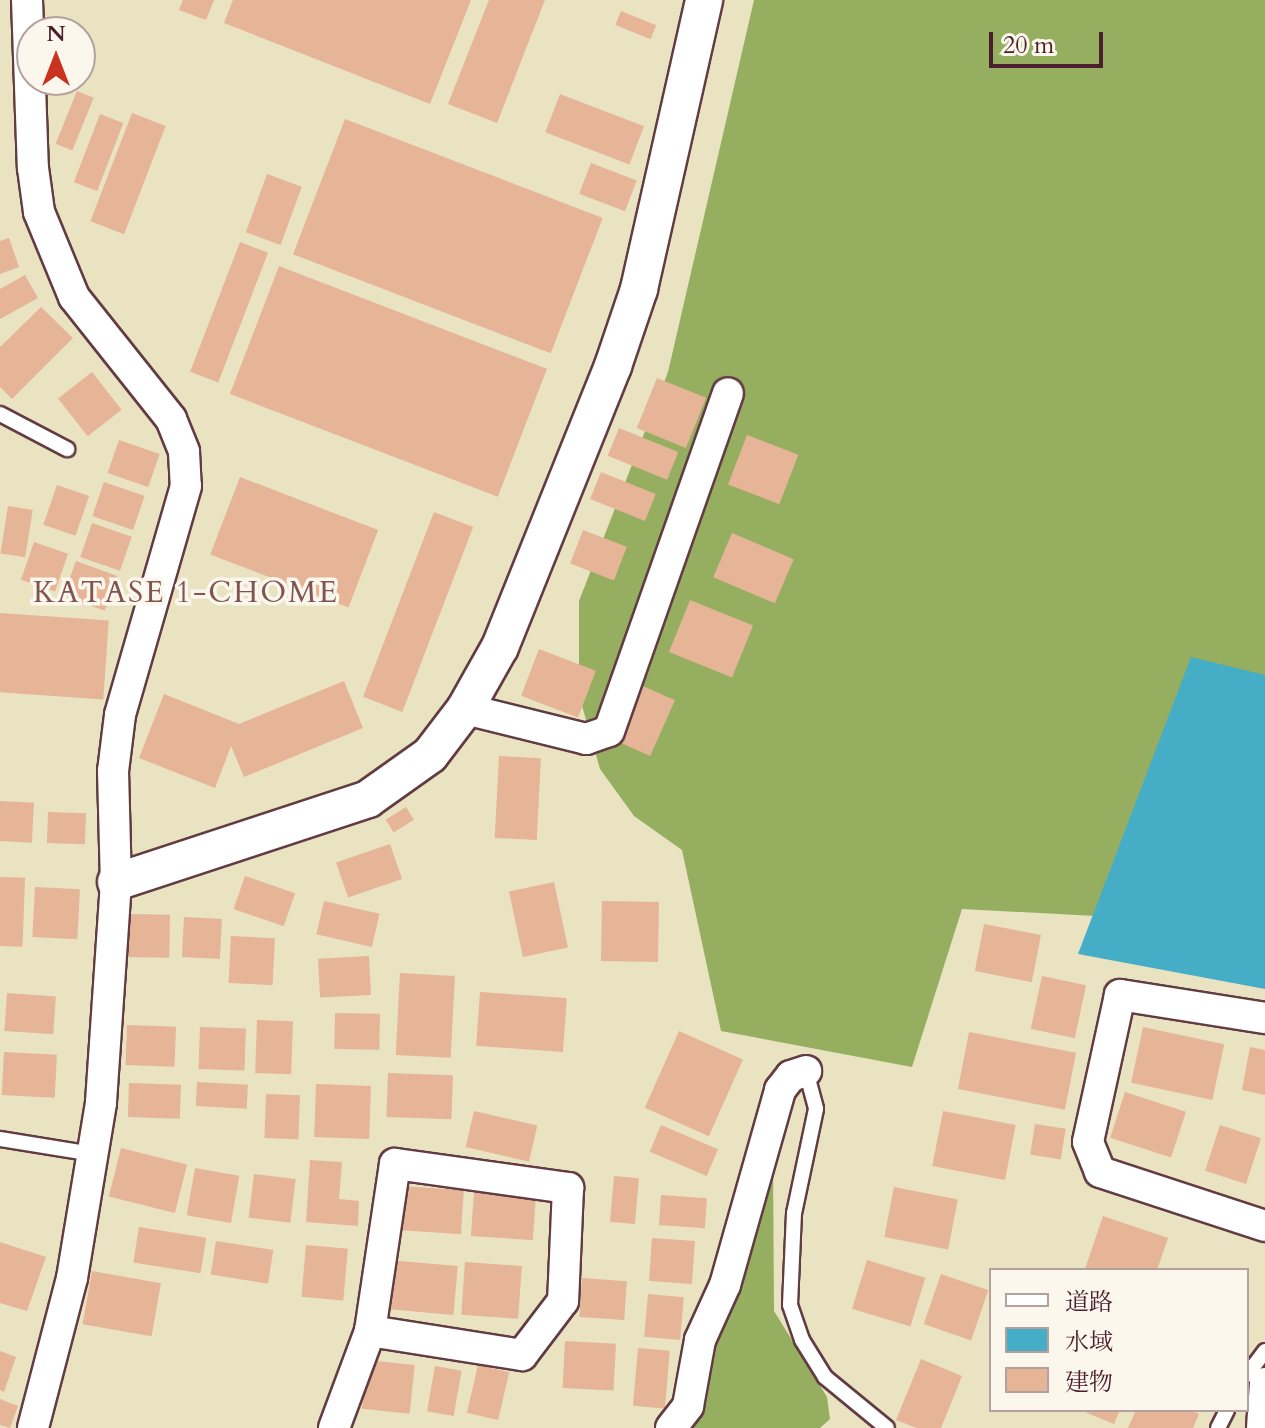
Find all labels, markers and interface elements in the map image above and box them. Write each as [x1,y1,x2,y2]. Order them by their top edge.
north arrow [16,16,96,96]
scale bar [993,16,1107,66]
text: N [46,19,66,49]
text: 20 m [1003,29,1054,62]
district label: KATASE 1-CHOME [33,575,339,611]
legend [989,1268,1249,1412]
text: 道路 [1065,1286,1113,1319]
text: 水域 [1065,1326,1113,1359]
text: 建物 [1065,1366,1113,1399]

